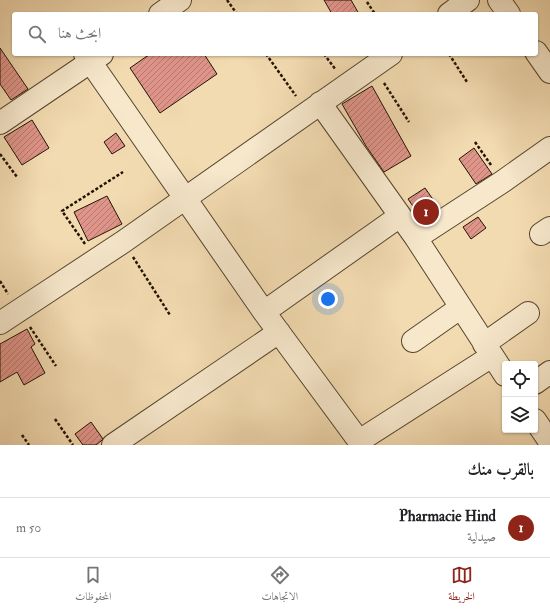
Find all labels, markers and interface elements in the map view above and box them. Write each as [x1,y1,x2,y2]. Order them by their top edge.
search box [12,12,538,56]
icon: search [26,23,48,45]
text: ابحث هنا [58,24,101,43]
pin: 1 [413,197,439,227]
your location [318,289,338,309]
map controls [502,361,538,433]
button: locate [502,361,538,397]
button: layers [502,397,538,433]
text: بالقرب منك [468,459,534,480]
text: Pharmacie Hind [399,507,496,526]
text: 50 m [16,520,41,536]
text: 1 [519,520,523,536]
text: صيدلية [467,529,496,545]
tab: المحفوظات [75,564,111,607]
tab: الاتجاهات [261,564,298,607]
tab: الخريطة [448,564,475,607]

